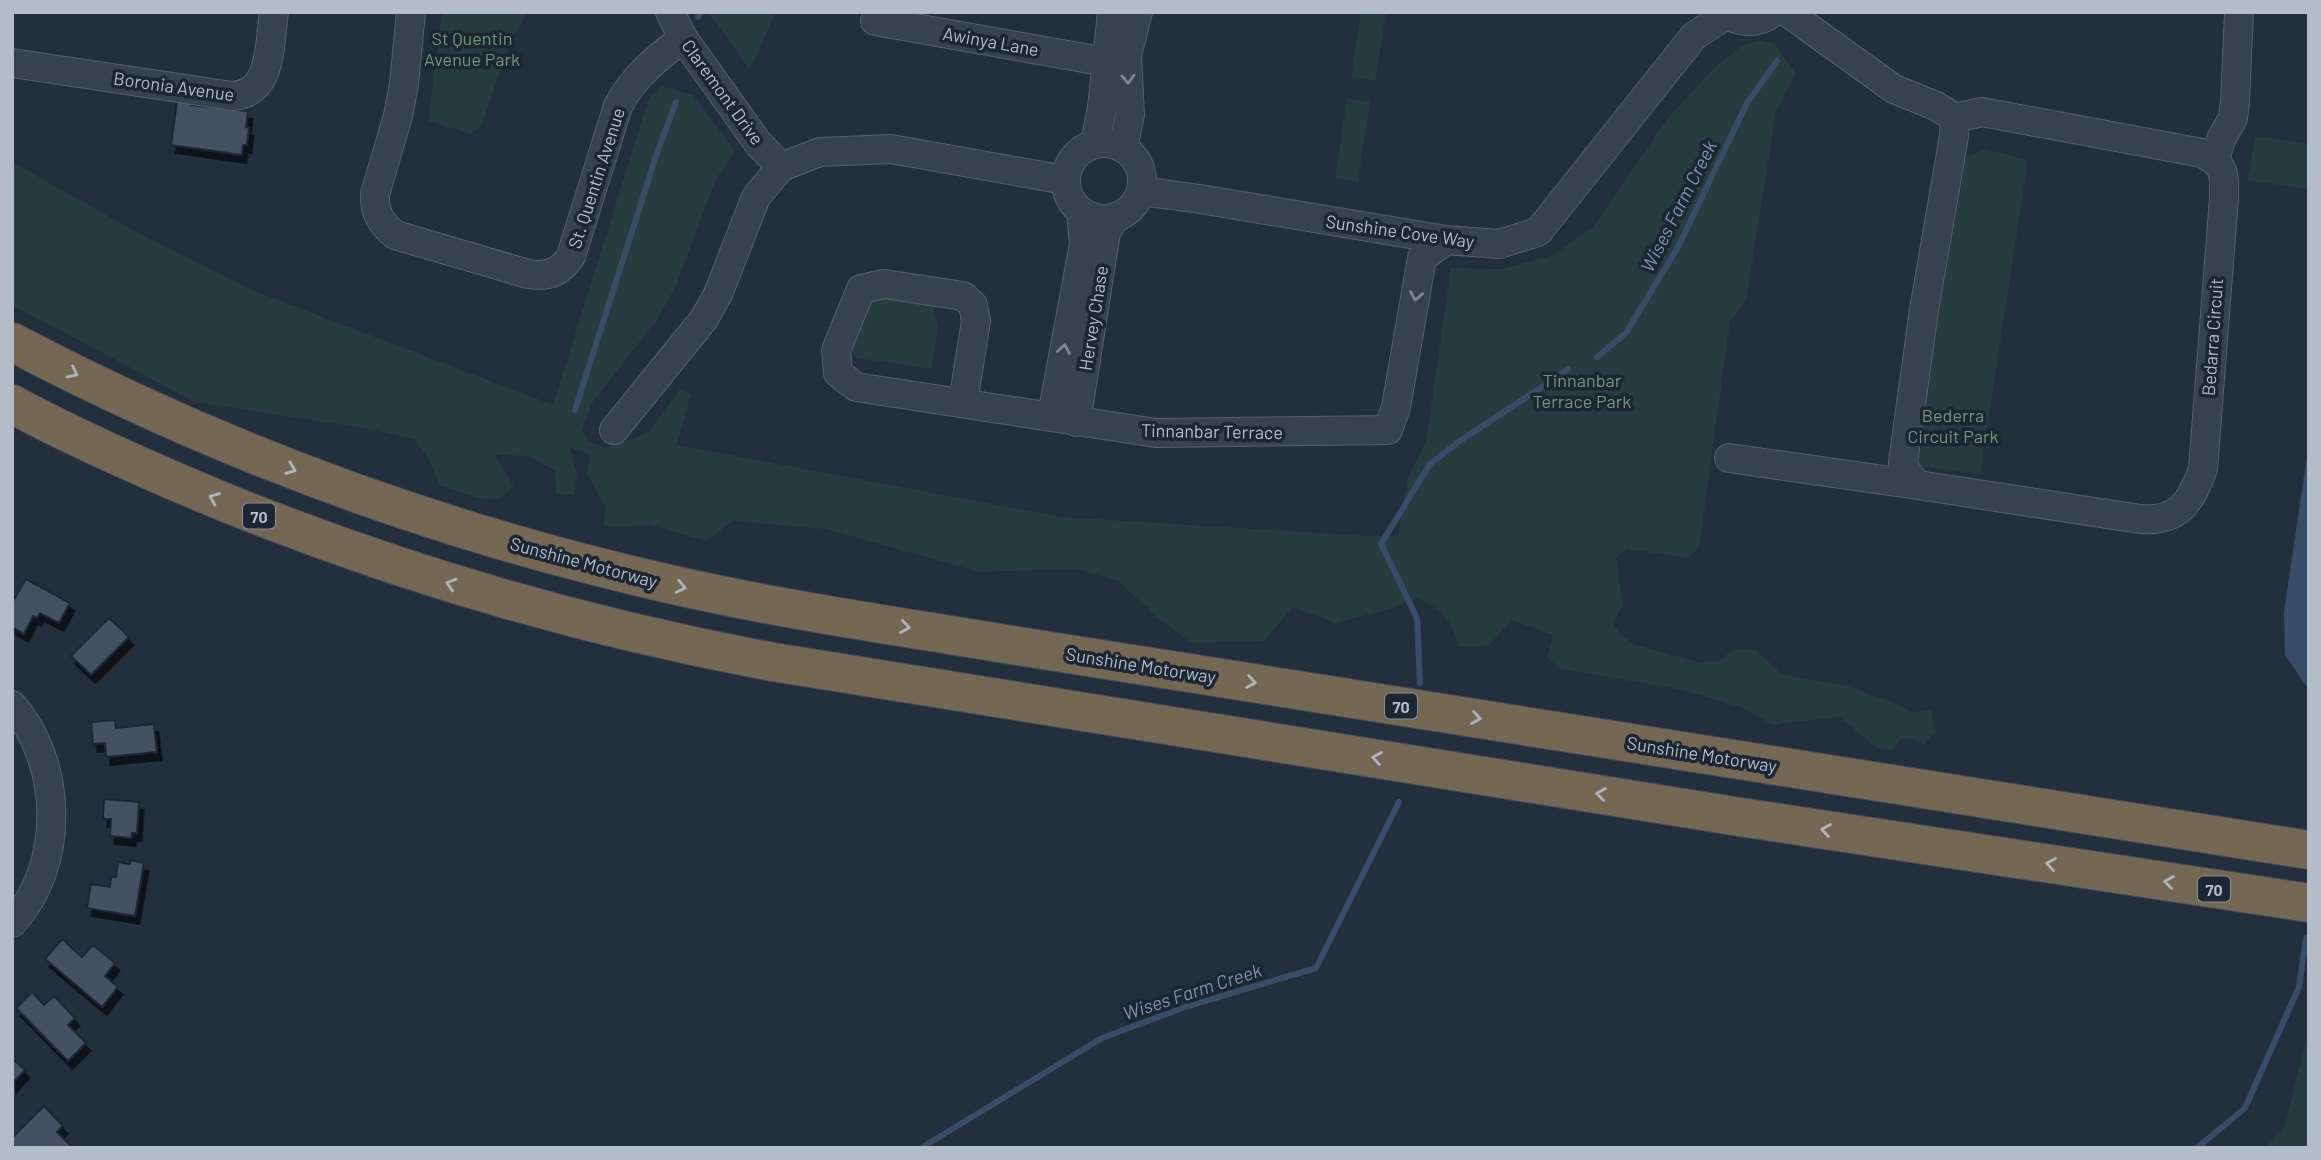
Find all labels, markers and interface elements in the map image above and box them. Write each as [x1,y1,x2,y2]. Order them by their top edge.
street label: Awinya Lane [941,22,1041,60]
park label: St Quentin Avenue Park [424,27,520,70]
street label: Claremont Drive [677,35,769,149]
street label: Boronia Avenue [112,67,236,105]
one-way arrow [1121,74,1136,85]
street label: St. Quentin Avenue [563,105,629,251]
water label: Wises Farm Creek [1635,136,1721,276]
street label: Sunshine Cove Way [1324,210,1476,252]
street label: Hervey Chase [1074,264,1112,372]
street label: Bedarra Circuit [2197,277,2227,397]
one-way arrow [1409,290,1424,302]
one-way arrow [1056,343,1071,355]
one-way arrow [66,365,78,379]
park label: Tinnanbar Terrace Park [1533,369,1631,412]
park label: Bederra Circuit Park [1907,404,1999,447]
street label: Tinnanbar Terrace [1141,419,1283,443]
one-way arrow [284,461,296,475]
one-way arrow [209,492,221,506]
road number: 70 [243,503,275,528]
street label: Sunshine Motorway [508,532,660,592]
one-way arrow [445,577,457,592]
one-way arrow [675,578,687,593]
one-way arrow [899,619,911,634]
street label: Sunshine Motorway [1064,642,1218,688]
one-way arrow [1245,675,1257,690]
road number: 70 [1385,694,1417,719]
one-way arrow [1470,710,1481,725]
street label: Sunshine Motorway [1625,731,1779,777]
one-way arrow [1371,751,1383,766]
one-way arrow [1595,787,1607,802]
one-way arrow [1820,822,1832,837]
one-way arrow [2045,857,2057,872]
one-way arrow [2163,875,2175,890]
road number: 70 [2198,876,2230,902]
water label: Wises Farm Creek [1120,958,1265,1024]

